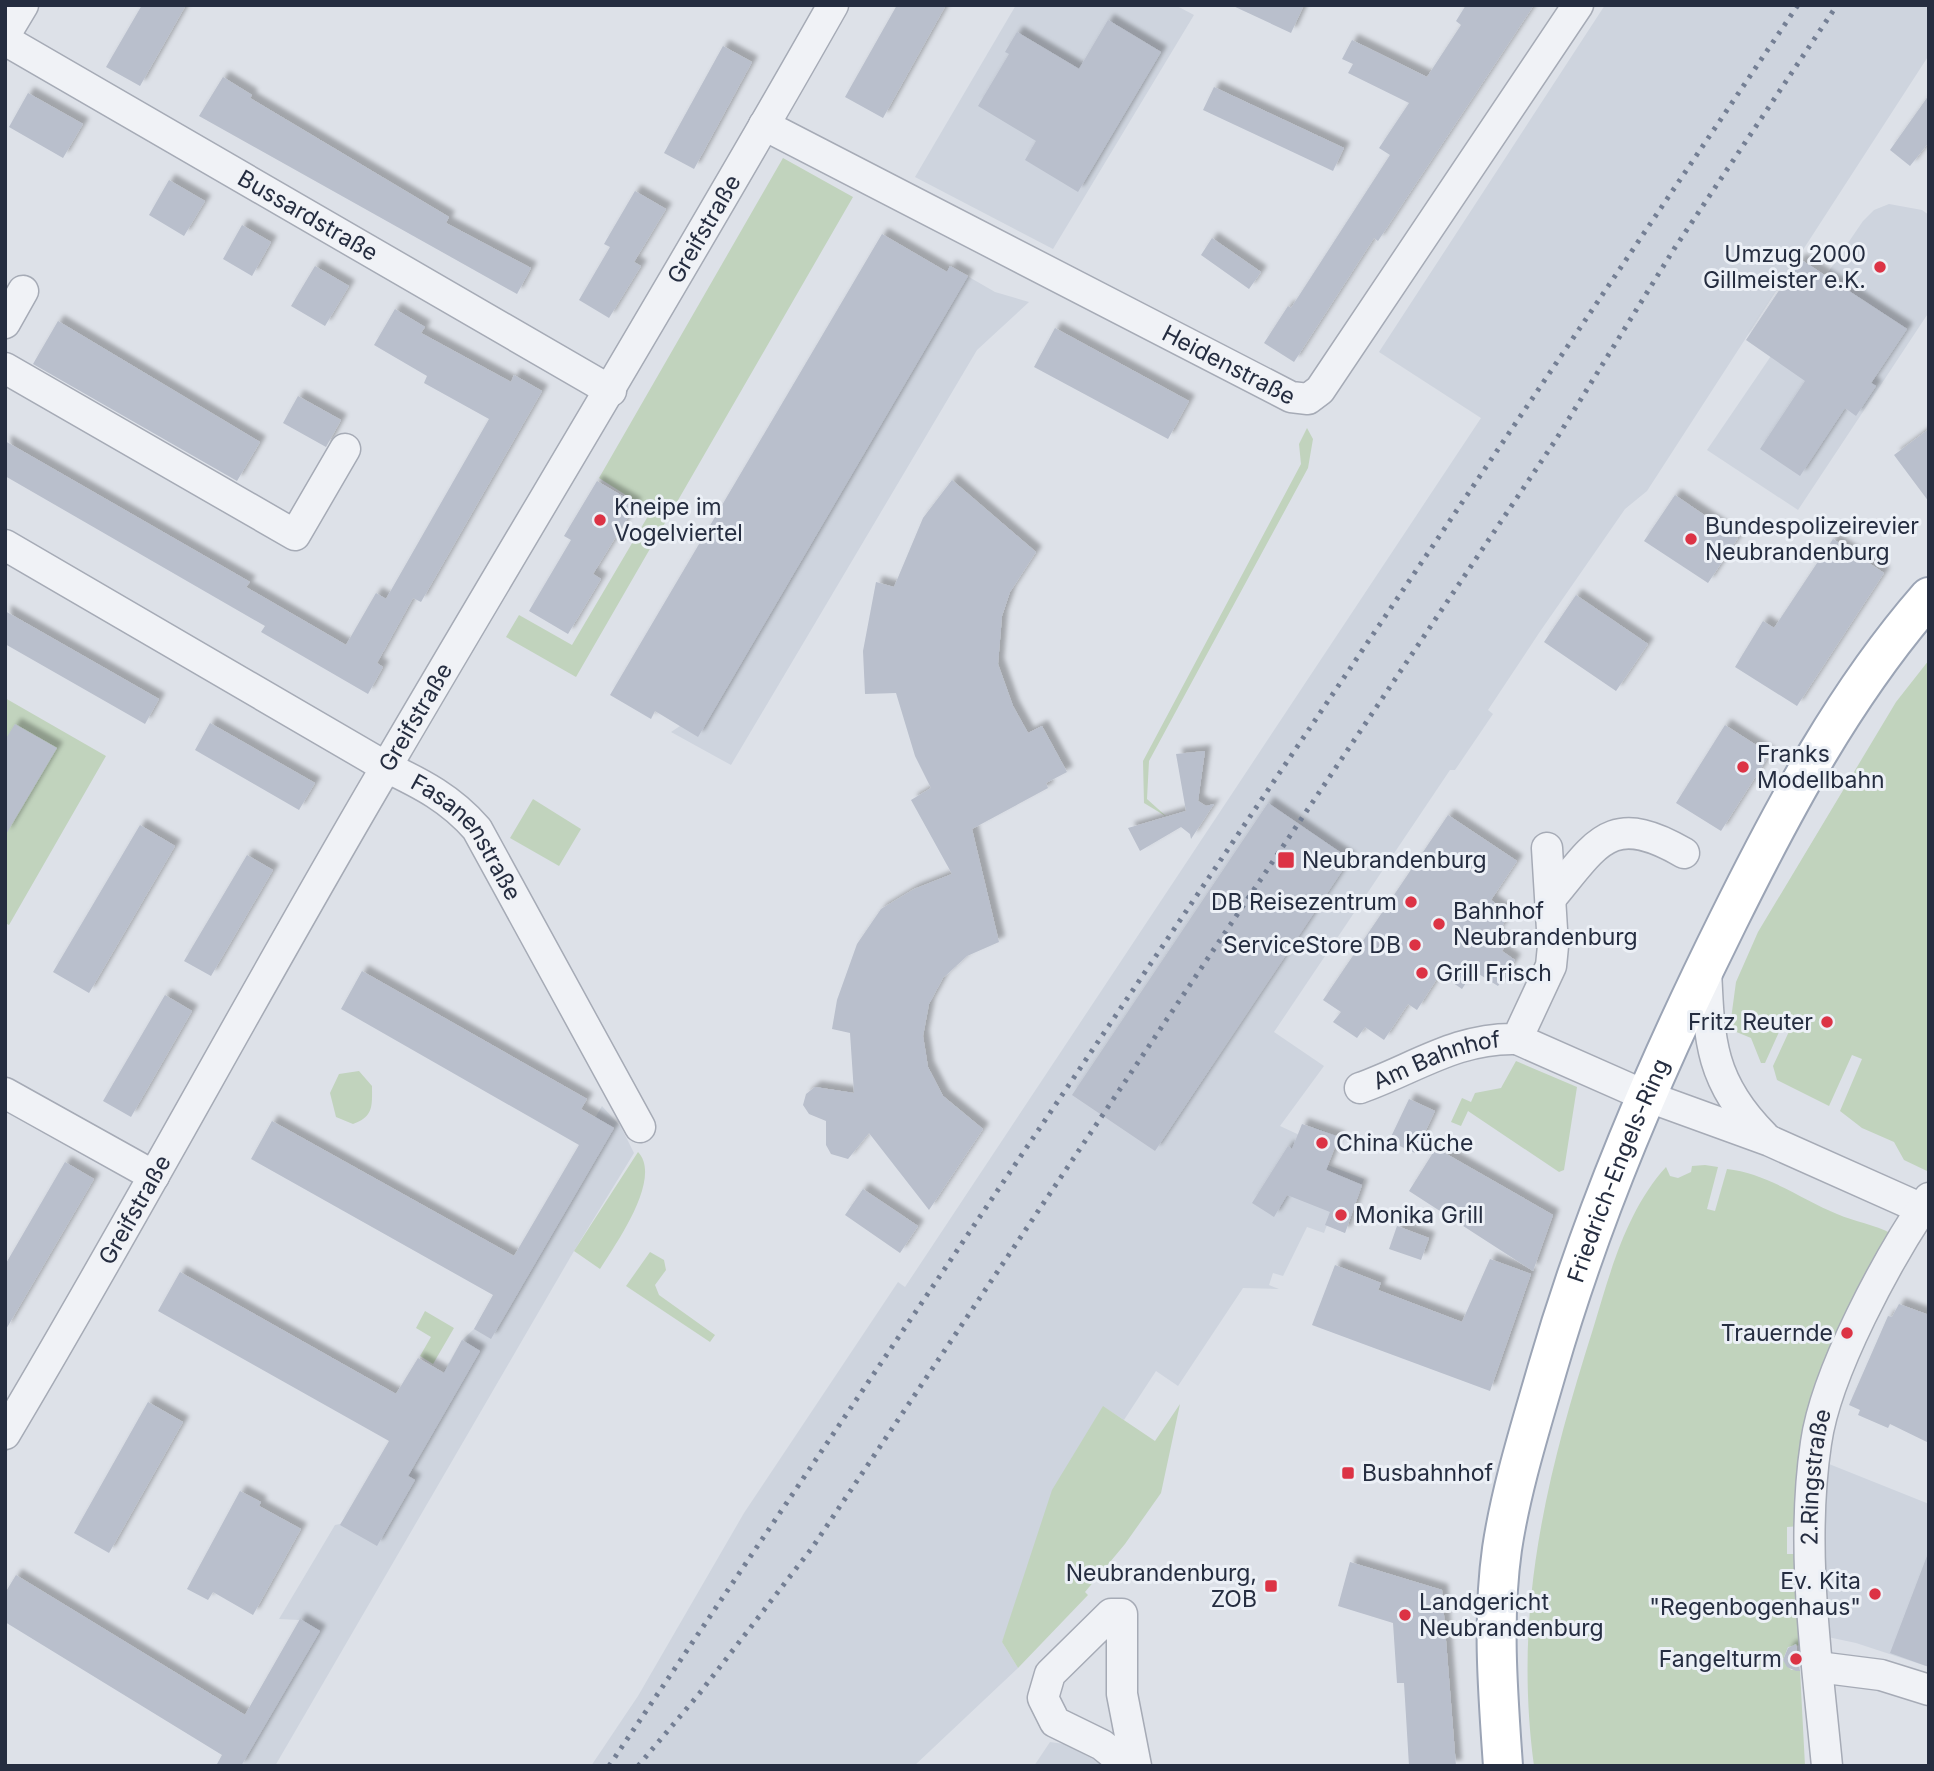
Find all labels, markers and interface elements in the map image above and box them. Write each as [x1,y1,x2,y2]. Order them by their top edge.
street label: Bussardstraße [233,164,383,267]
street label: Greifstraße [661,170,747,289]
place label: Umzug 2000 Gillmeister e.K. [1703,240,1866,294]
marker: Umzug 2000 Gillmeister e.K. [1872,259,1888,275]
street label: Heidenstraße [1157,319,1300,411]
place label: Kneipe im Vogelviertel [614,493,743,547]
marker: Kneipe im Vogelviertel [592,512,608,528]
place label: Bundespolizeirevier Neubrandenburg [1705,512,1919,566]
marker: Bundespolizeirevier Neubrandenburg [1683,531,1699,547]
street label: Greifstraße [373,658,458,777]
place label: Franks Modellbahn [1757,740,1885,794]
marker: Franks Modellbahn [1735,759,1751,775]
street label: Fasanenstraße [406,768,527,905]
place label: Neubrandenburg [1302,846,1487,874]
marker: Neubrandenburg [1276,850,1296,870]
place label: DB Reisezentrum [1211,888,1397,916]
marker: DB Reisezentrum [1403,894,1419,910]
place label: Bahnhof Neubrandenburg [1453,897,1638,951]
marker: Bahnhof Neubrandenburg [1431,916,1447,932]
place label: ServiceStore DB [1223,931,1401,959]
marker: ServiceStore DB [1407,937,1423,953]
place label: Grill Frisch [1436,959,1552,987]
marker: Grill Frisch [1414,965,1430,981]
place label: Fritz Reuter [1688,1008,1813,1036]
marker: Fritz Reuter [1819,1014,1835,1030]
street label: Am Bahnhof [1369,1025,1502,1096]
street label: Friedrich-Engels-Ring [1562,1054,1675,1286]
place label: China Küche [1336,1129,1473,1157]
marker: China Küche [1314,1135,1330,1151]
street label: Greifstraße [93,1150,177,1270]
place label: Monika Grill [1355,1201,1484,1229]
marker: Monika Grill [1333,1207,1349,1223]
place label: Trauernde [1721,1319,1833,1347]
marker: Trauernde [1839,1325,1855,1341]
street label: 2.Ringstraße [1795,1405,1837,1546]
place label: Busbahnhof [1362,1459,1494,1487]
marker: Busbahnhof [1340,1465,1356,1481]
place label: Neubrandenburg, ZOB [1066,1559,1257,1613]
place label: Ev. Kita "Regenbogenhaus" [1649,1567,1861,1621]
marker: Neubrandenburg, ZOB [1263,1578,1279,1594]
marker: Ev. Kita "Regenbogenhaus" [1867,1586,1883,1602]
place label: Landgericht Neubrandenburg [1419,1588,1604,1642]
marker: Landgericht Neubrandenburg [1397,1607,1413,1623]
place label: Fangelturm [1659,1645,1782,1673]
marker: Fangelturm [1788,1651,1804,1667]

